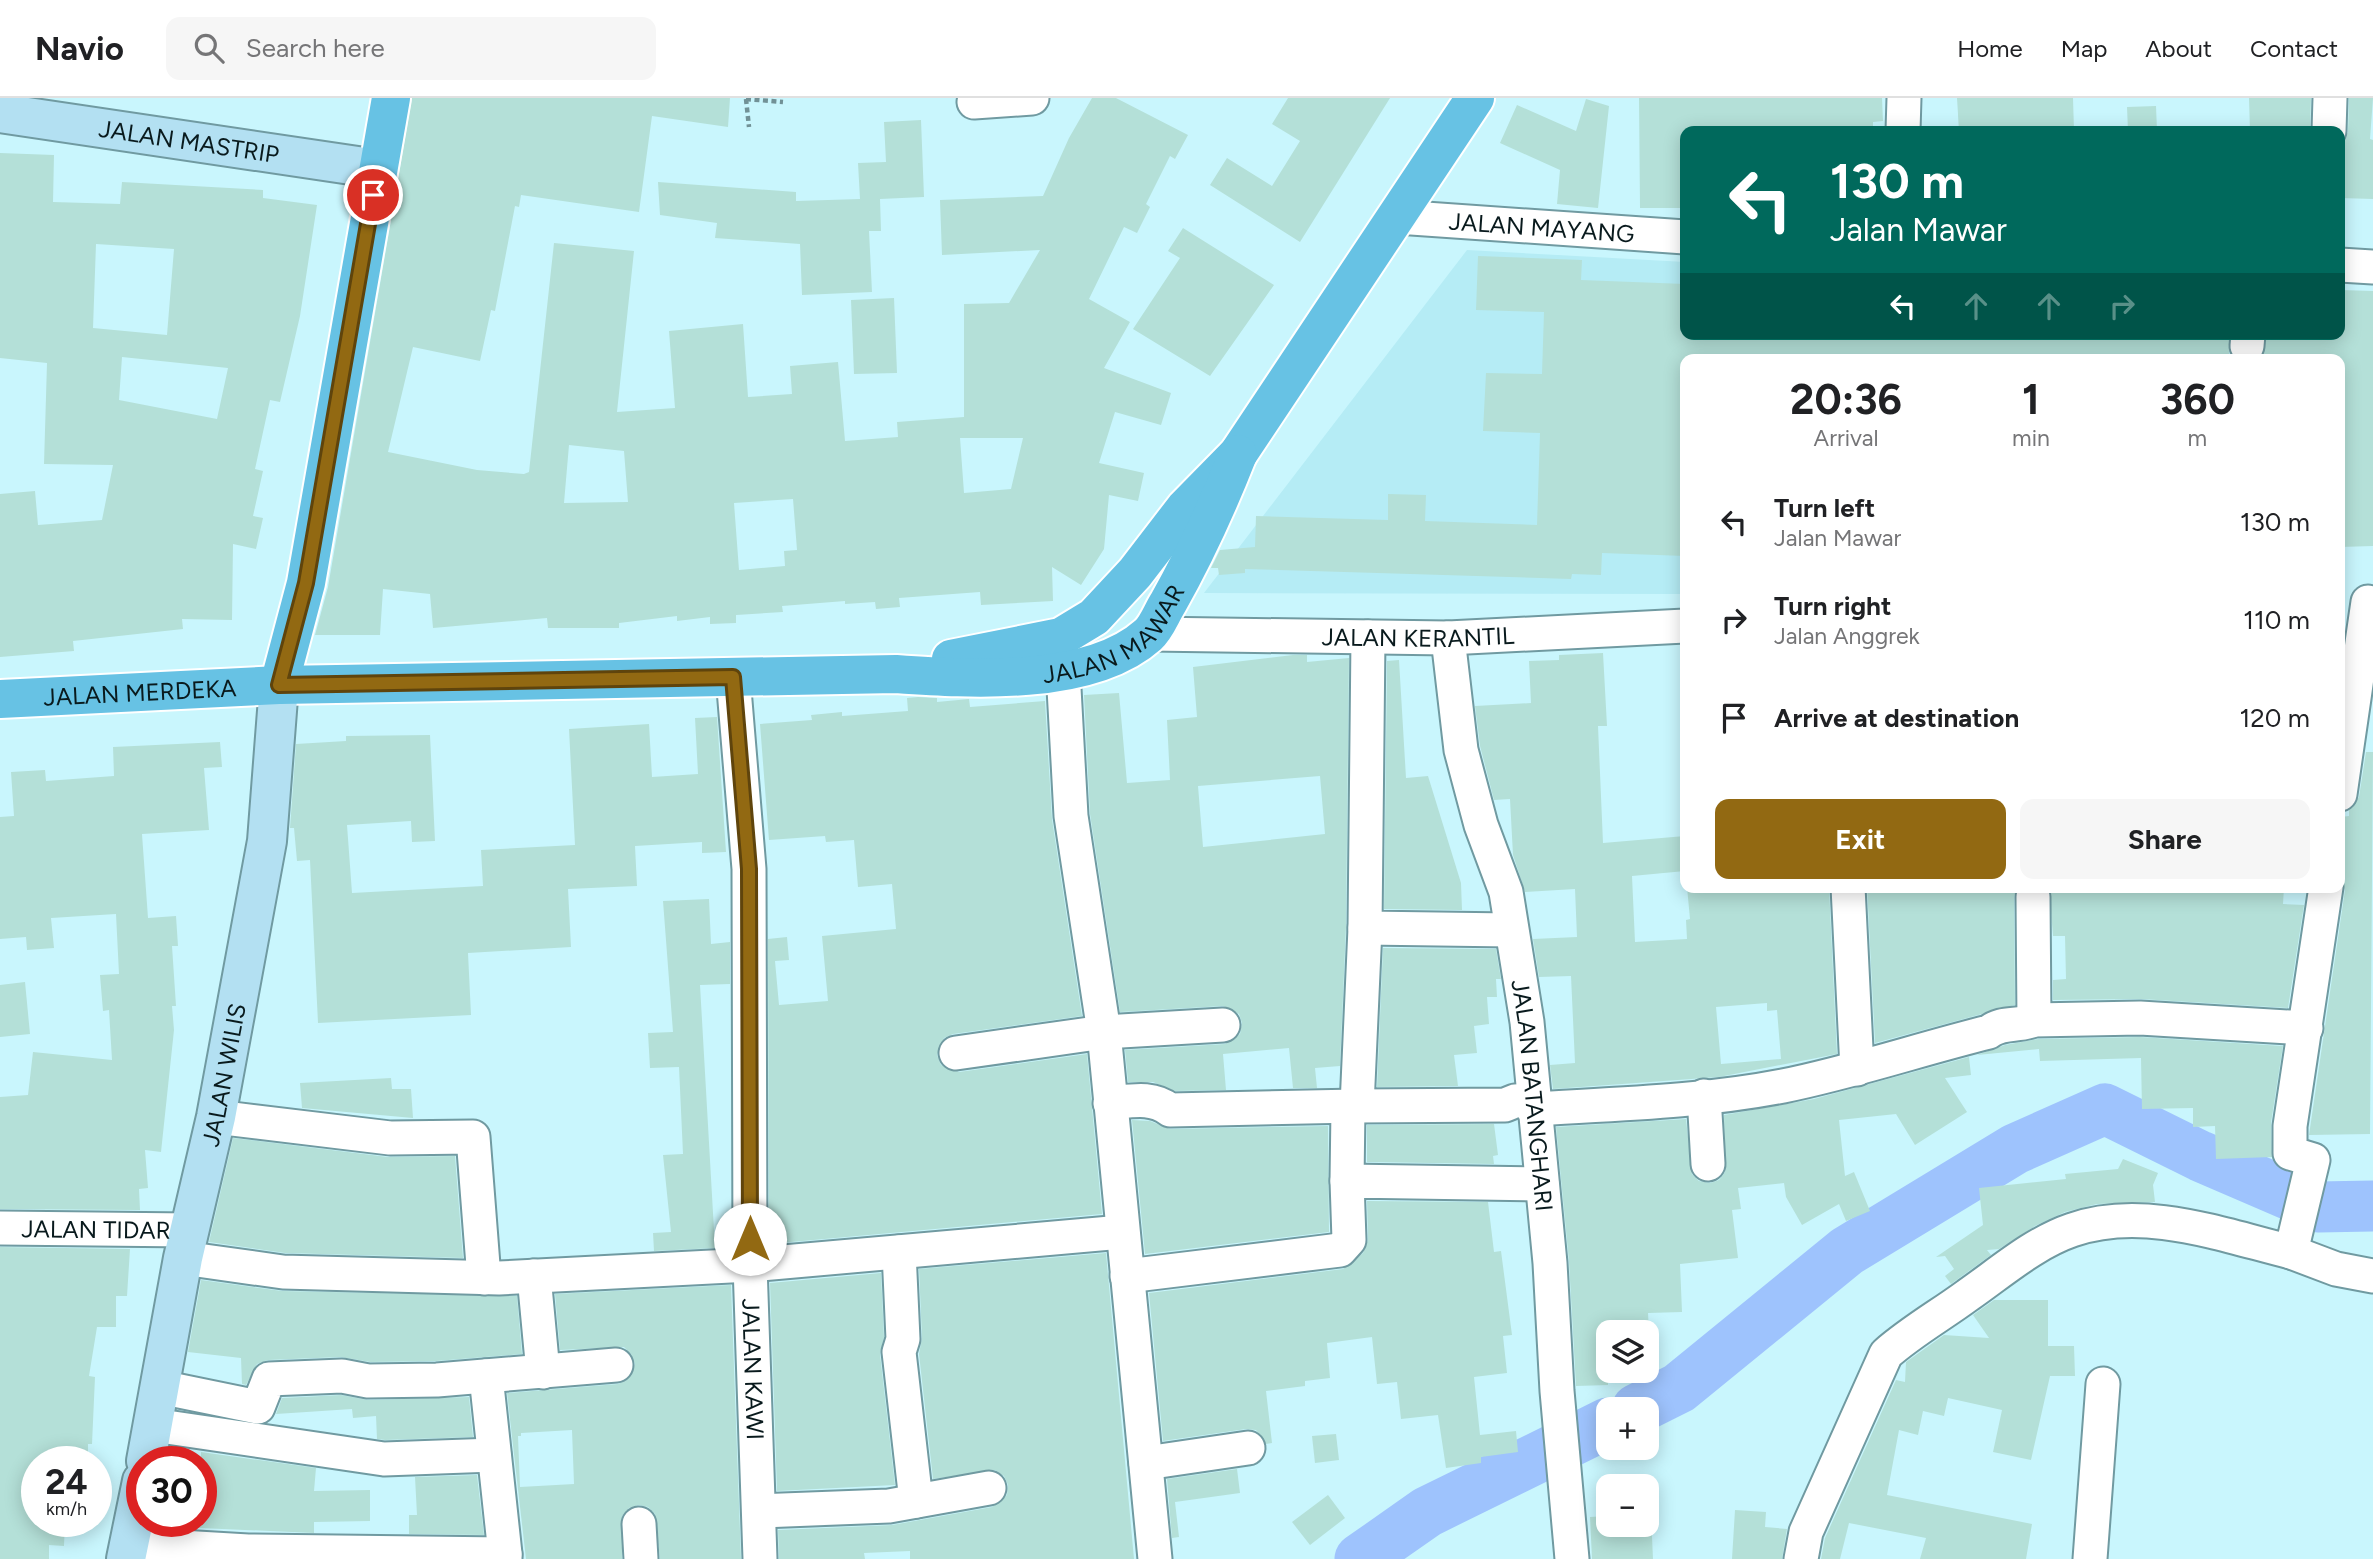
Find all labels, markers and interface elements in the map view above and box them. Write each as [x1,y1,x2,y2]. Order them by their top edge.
search box [166,17,656,80]
text: Navio [35,29,124,68]
icon: search [190,29,228,67]
text: Search here [246,32,385,64]
text: Home [1957,34,2023,63]
text: Map [2061,34,2107,63]
text: About [2145,34,2212,63]
text: Contact [2250,34,2338,63]
street label: JALAN MASTRIP [97,113,281,169]
text: 130 m [1830,151,1964,210]
icon: left [1715,154,1806,245]
pin [343,165,403,225]
icon: arrive [354,176,392,214]
street label: JALAN MAYANG [1448,206,1635,248]
text: Jalan Mawar [1830,211,2007,249]
icon: left [1884,287,1922,325]
icon: ahead [1957,287,1995,325]
icon: ahead [2030,287,2068,325]
icon: right [2103,287,2141,325]
text: 20:36 [1790,374,1902,425]
text: 1 [2022,374,2040,425]
text: 360 [2160,374,2235,425]
text: Arrival [1814,424,1879,452]
text: min [2012,424,2050,452]
text: m [2188,424,2207,452]
text: Turn left [1774,492,1875,524]
icon: left [1715,503,1753,541]
text: 130 m [2240,506,2310,538]
text: Jalan Mawar [1774,524,1901,552]
street label: JALAN MAWAR [1041,579,1190,689]
text: Turn right [1774,590,1891,622]
icon: right [1715,601,1753,639]
text: 110 m [2243,604,2310,636]
street label: JALAN KERANTIL [1321,620,1516,653]
text: Jalan Anggrek [1774,622,1920,650]
street label: JALAN MERDEKA [43,673,238,711]
icon: arrive [1715,699,1753,737]
text: Arrive at destination [1774,702,2019,734]
text: 120 m [2240,702,2310,734]
button: Exit [1715,799,2006,879]
button: Share [2020,799,2310,879]
street label: JALAN BATANGHARI [1506,977,1559,1212]
street label: JALAN WILIS [195,1001,251,1149]
position arrow [713,1202,787,1276]
street label: JALAN TIDAR [21,1214,171,1244]
street label: JALAN KAWI [737,1298,770,1440]
map controls [1596,1320,1659,1537]
button: layers [1596,1320,1659,1383]
button: + [1596,1397,1659,1460]
speed limit sign: 30 [126,1446,217,1537]
text: 24 [45,1461,88,1503]
button: − [1596,1474,1659,1537]
text: km/h [46,1498,87,1520]

